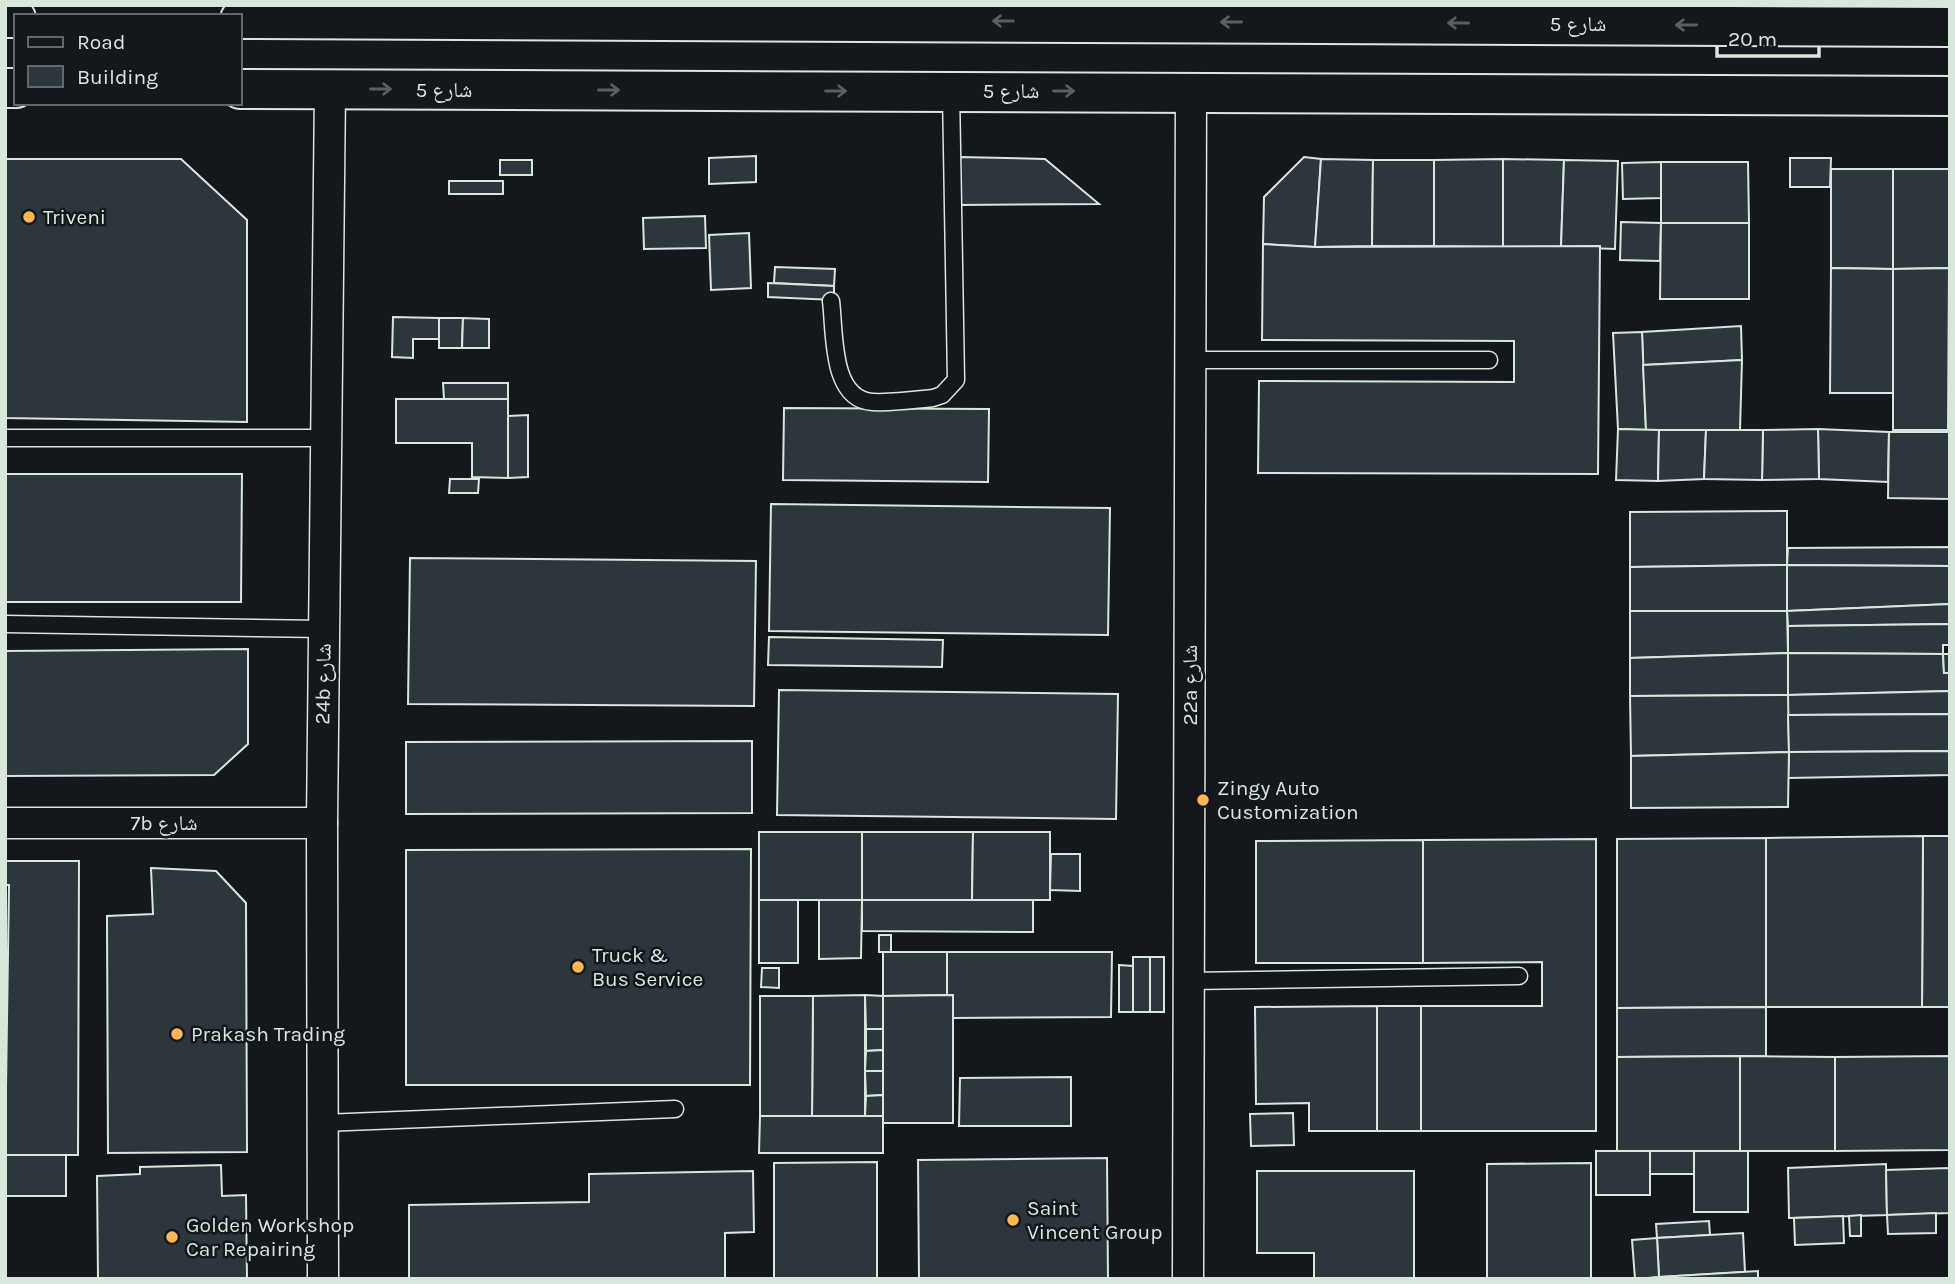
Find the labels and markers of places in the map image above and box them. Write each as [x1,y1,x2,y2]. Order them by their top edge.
place label: Triveni [43,205,106,229]
marker: Triveni [21,209,37,225]
place label: Zingy Auto Customization [1217,776,1359,824]
marker: Zingy Auto Customization [1195,792,1211,808]
place label: Truck & Bus Service [592,943,703,991]
marker: Truck & Bus Service [570,959,586,975]
place label: Prakash Trading [191,1022,345,1046]
marker: Prakash Trading [169,1026,185,1042]
place label: Saint Vincent Group [1027,1196,1163,1244]
marker: Saint Vincent Group [1005,1212,1021,1228]
place label: Golden Workshop Car Repairing [186,1213,354,1261]
marker: Golden Workshop Car Repairing [164,1229,180,1245]

